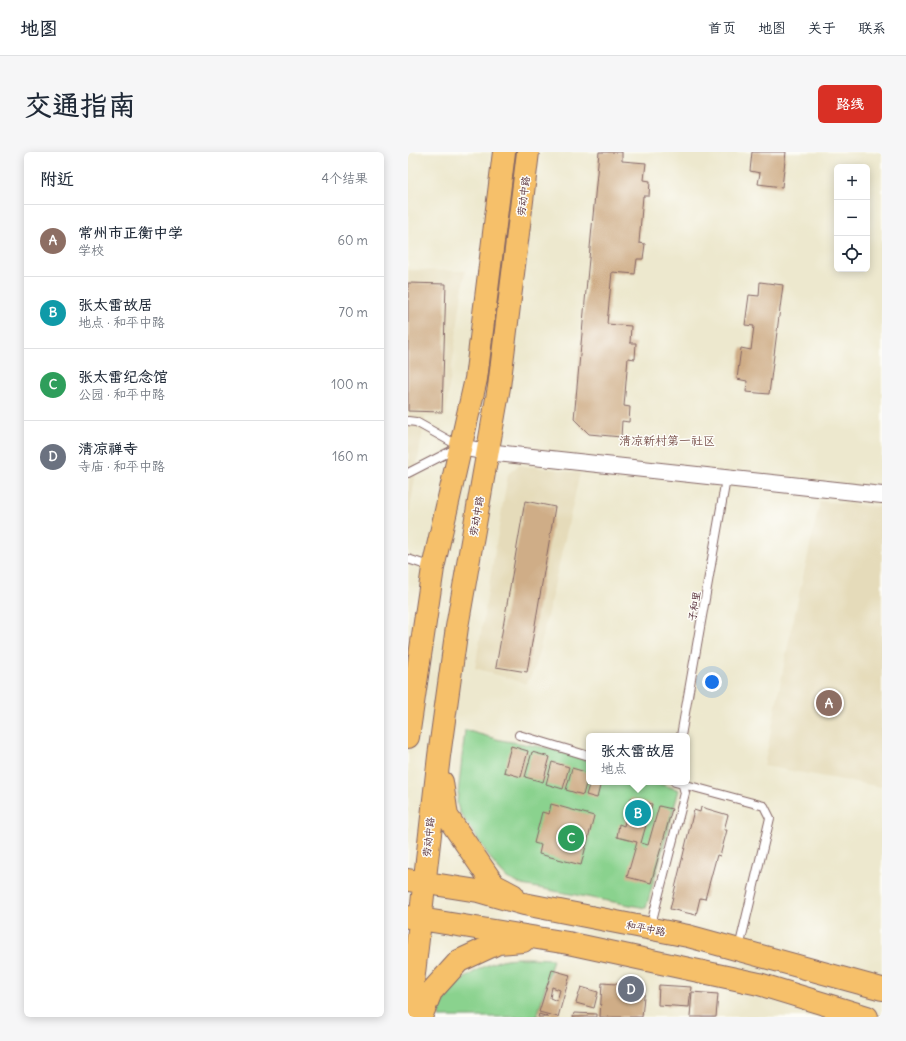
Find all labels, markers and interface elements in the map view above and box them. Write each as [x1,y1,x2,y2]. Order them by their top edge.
text: 地图 [20,16,58,40]
text: 首页 [708,19,736,37]
text: 地图 [758,19,786,37]
text: 关于 [808,19,836,37]
text: 联系 [858,19,886,37]
button: 路线 [818,85,882,123]
text: 交通指南 [24,87,136,123]
map controls [834,164,870,272]
button: + [834,164,870,200]
text: 附近 [40,168,74,190]
text: 4个结果 [321,170,368,187]
street label: 劳动中路 [515,175,532,217]
button: − [834,200,870,236]
text: 常州市正衡中学 [78,223,183,242]
text: A [49,232,57,249]
text: 60 m [337,232,368,249]
button: locate [834,236,870,272]
text: 学校 [78,242,104,259]
text: 张太雷故居 [78,295,153,314]
text: B [49,304,57,321]
text: 70 m [339,304,368,321]
text: 地点 · 和平中路 [78,314,165,331]
text: 张太雷纪念馆 [78,367,168,386]
text: C [49,376,57,393]
text: 100 m [331,376,368,393]
text: 公园 · 和平中路 [78,386,165,403]
district label: 清凉新村第一社区 [619,433,715,448]
text: 清凉禅寺 [78,439,138,458]
text: D [48,448,58,465]
text: 160 m [332,448,368,465]
text: 寺庙 · 和平中路 [78,458,165,475]
street label: 劳动中路 [467,495,486,537]
street label: 子和里 [685,590,703,622]
your location [702,672,722,692]
pin: A [816,688,842,718]
popup [586,733,690,785]
text: 张太雷故居 [600,741,676,760]
text: 地点 [600,760,627,777]
pin: B [625,798,651,828]
street label: 劳动中路 [420,816,437,858]
pin: C [558,823,584,853]
street label: 和平中路 [625,918,667,939]
pin: D [618,974,644,1004]

